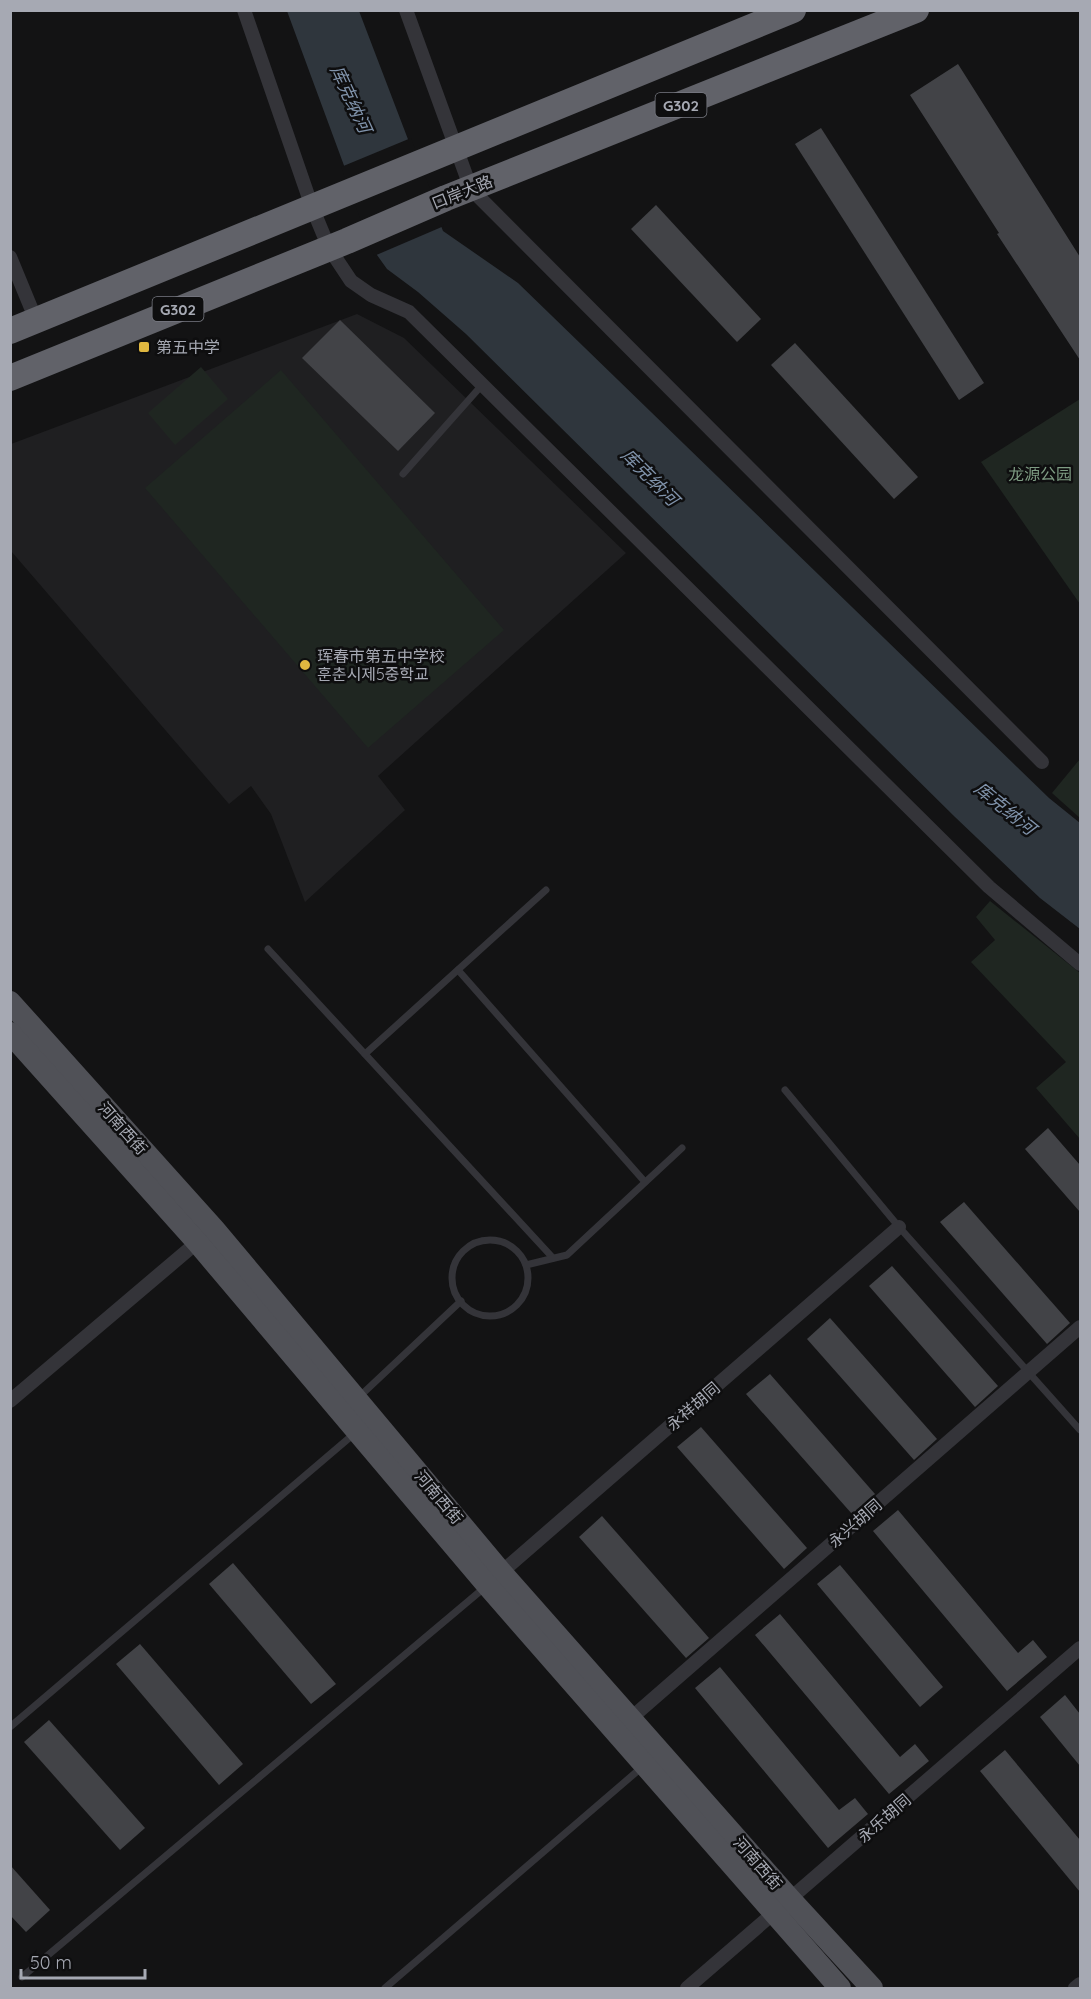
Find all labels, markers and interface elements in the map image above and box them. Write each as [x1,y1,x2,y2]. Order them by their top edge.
water label: 库克纳河 [325,62,378,139]
road number: G302 [656,93,706,117]
street label: 口岸大路 [429,171,495,213]
road number: G302 [152,297,204,321]
place label: 第五中学 [156,337,220,357]
marker: 第五中学 [137,340,151,354]
water label: 库克纳河 [616,443,686,513]
park label: 龙源公园 [1008,464,1072,484]
place label: 珲春市第五中学校 훈춘시제5중학교 [317,646,445,684]
marker: 珲春市第五中学校 훈춘시제5중학교 [298,658,312,672]
water label: 库克纳河 [970,776,1043,841]
street label: 河南西街 [94,1098,152,1158]
street label: 永祥胡同 [662,1377,724,1435]
street label: 河南西街 [411,1466,467,1528]
street label: 永兴胡同 [824,1494,886,1552]
street label: 永乐胡同 [853,1789,915,1847]
street label: 河南西街 [729,1832,787,1894]
scale bar [21,1942,146,1980]
text: 50 m [30,1951,72,1974]

